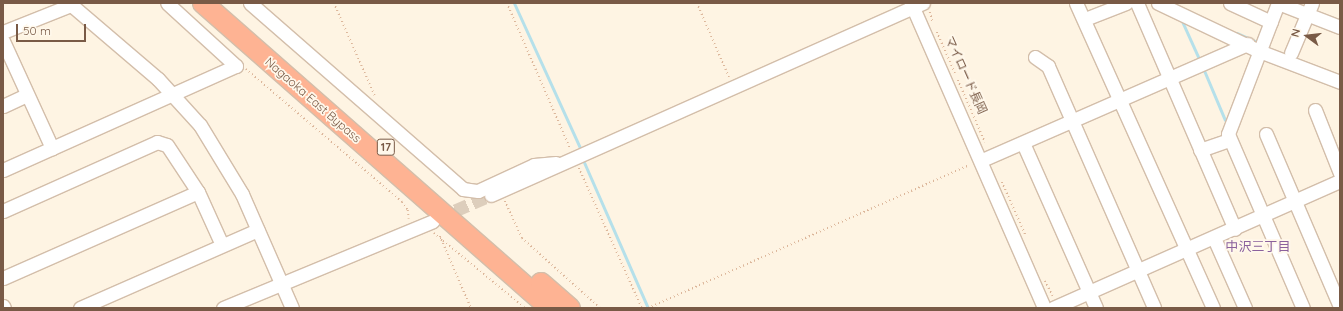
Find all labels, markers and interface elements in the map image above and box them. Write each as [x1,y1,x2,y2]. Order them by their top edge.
scale bar [18,16,88,42]
north arrow [1287,16,1327,56]
text: 50 m [23,23,51,38]
text: N [1288,27,1303,39]
street label: マイロード長岡 [942,34,990,116]
street label: Nagaoka East Bypass [262,54,364,146]
road number: 17 [376,138,396,156]
district label: 中沢三丁目 [1226,238,1290,254]

